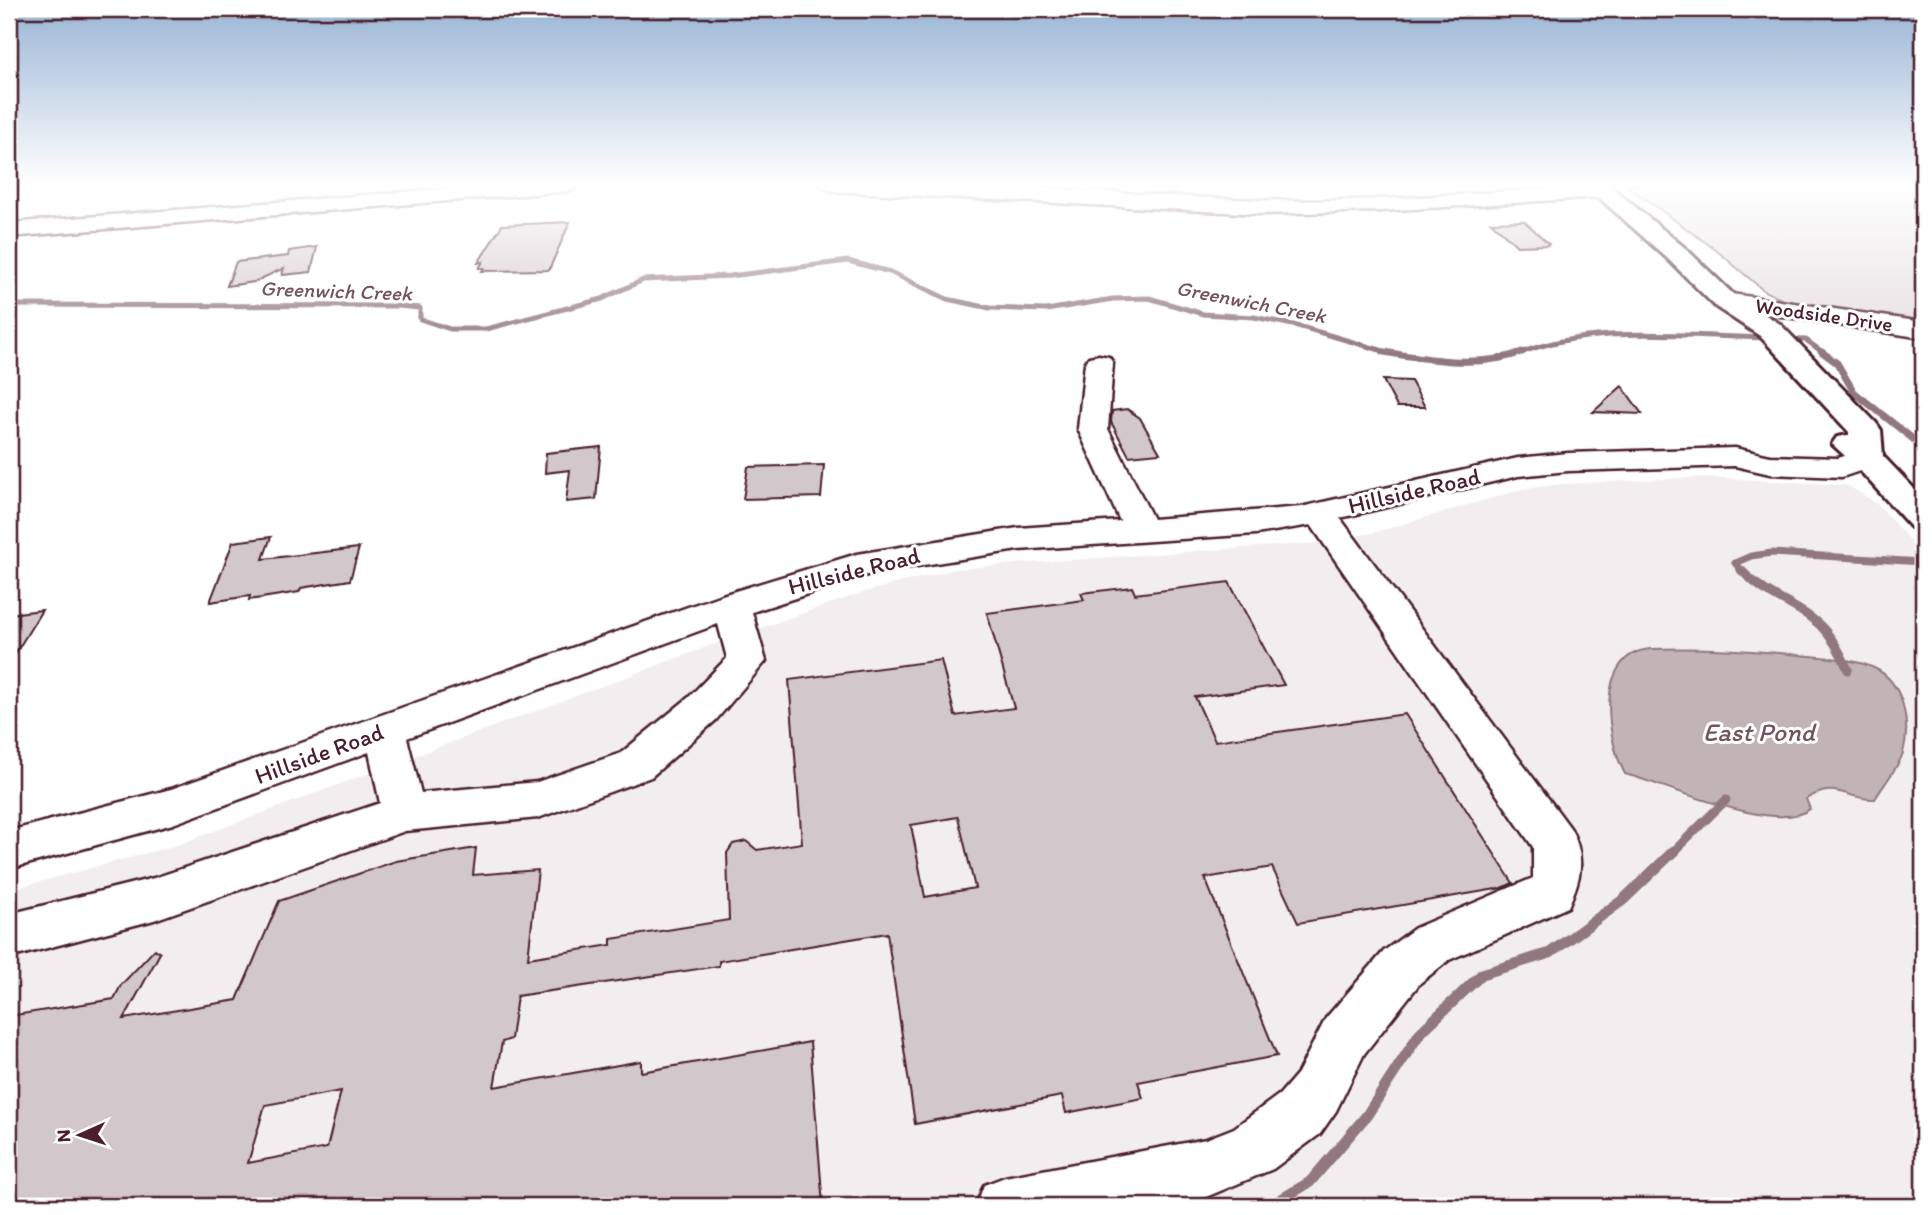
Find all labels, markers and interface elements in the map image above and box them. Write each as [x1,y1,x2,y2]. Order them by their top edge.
water label: Greenwich Creek [260,275,413,306]
water label: Greenwich Creek [1174,275,1329,328]
street label: Woodside Drive [1754,292,1894,337]
street label: Hillside Road [1345,461,1483,520]
street label: Hillside Road [785,540,923,601]
water label: East Pond [1703,716,1817,748]
street label: Hillside Road [251,717,387,790]
north arrow [46,1100,116,1170]
text: N [52,1129,75,1143]

